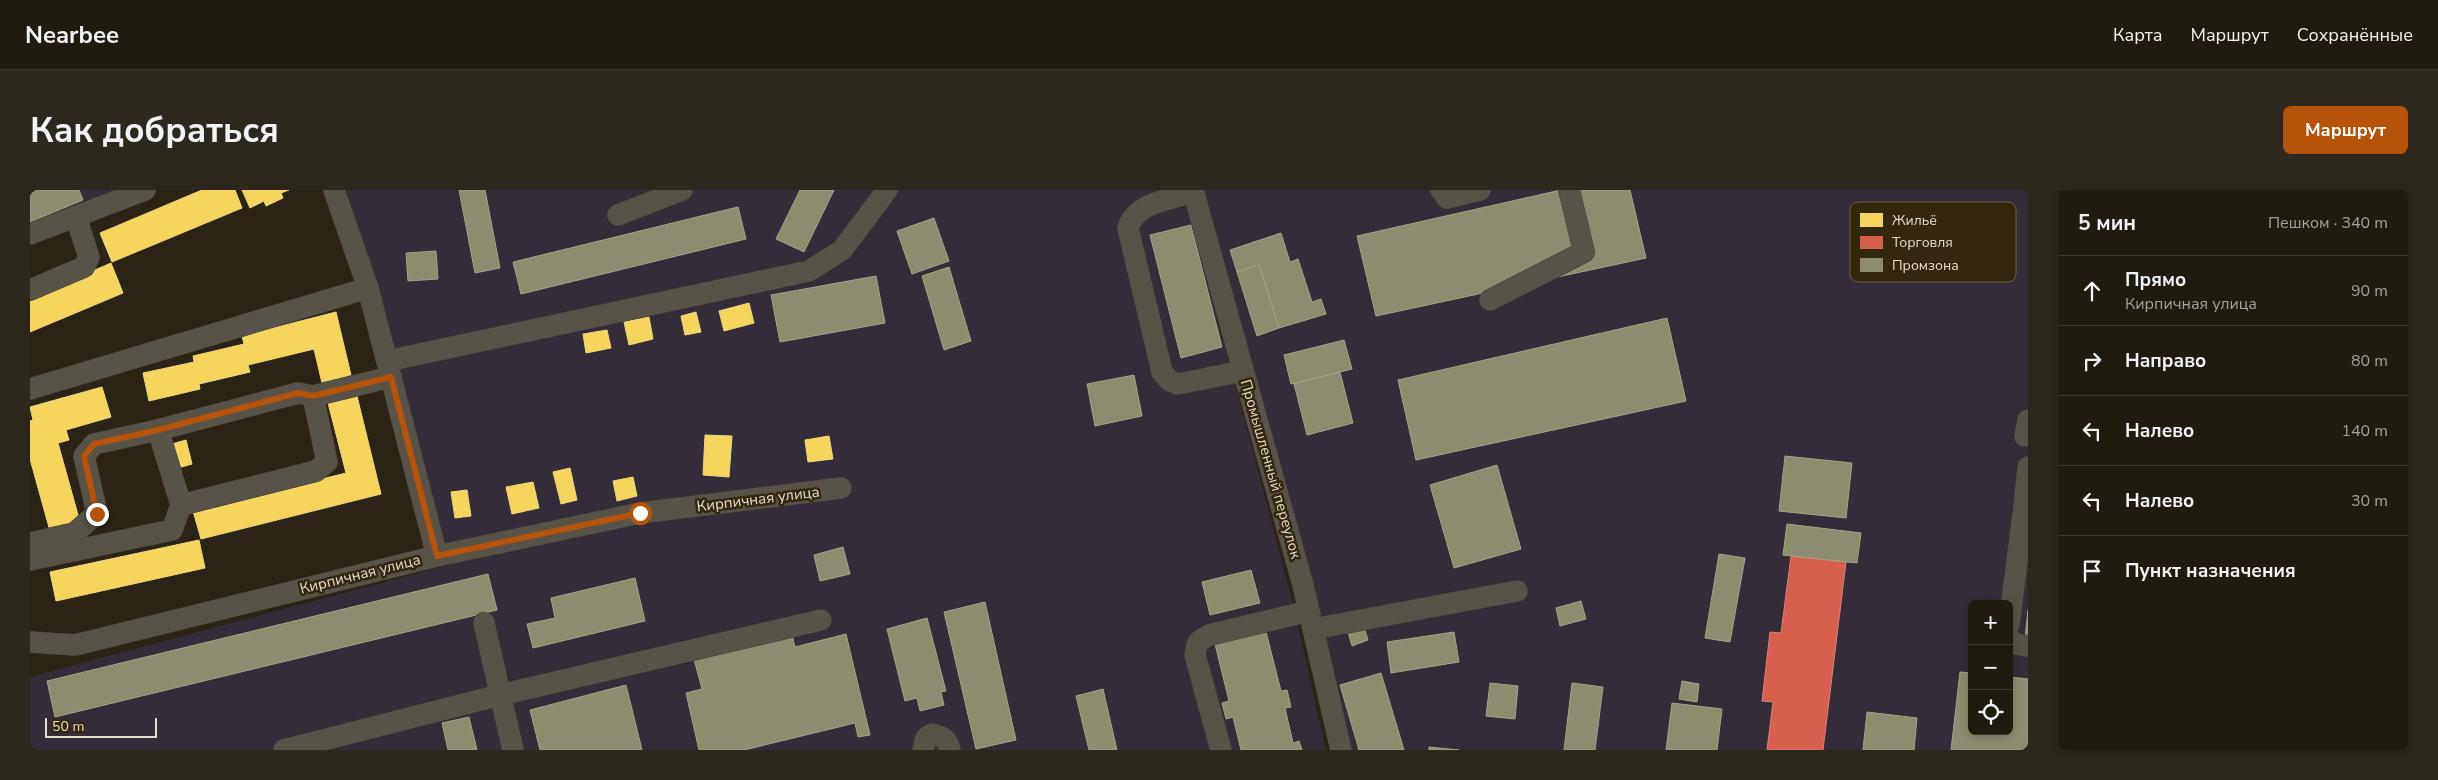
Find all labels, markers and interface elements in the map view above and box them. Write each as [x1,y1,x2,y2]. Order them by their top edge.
text: Nearbee [25,19,119,51]
text: Карта [2113,23,2163,47]
text: Маршрут [2191,23,2269,47]
text: Сохранённые [2297,23,2413,47]
button: Маршрут [2283,106,2408,154]
text: Как добраться [30,107,279,154]
legend [1850,202,2016,282]
text: 5 мин [2078,209,2136,237]
text: Жильё [1892,211,1937,230]
text: Пешком · 340 m [2268,212,2388,234]
text: Торговля [1892,233,1953,252]
text: Промзона [1892,256,1959,275]
text: Прямо [2125,267,2186,293]
icon: ahead [2078,277,2106,305]
text: 90 m [2351,280,2388,302]
text: Кирпичная улица [2125,293,2257,315]
icon: right [2078,347,2106,375]
text: Направо [2125,348,2206,374]
text: 80 m [2351,350,2388,372]
street label: Промышленный переулок [1236,377,1306,561]
icon: left [2078,417,2106,445]
text: Налево [2125,418,2194,444]
text: 140 m [2341,420,2388,442]
street label: Кирпичная улица [695,482,821,516]
icon: left [2078,487,2106,515]
text: Налево [2125,488,2194,514]
text: 30 m [2351,490,2388,512]
route start [629,502,652,525]
route end [86,503,109,526]
street label: Кирпичная улица [298,549,422,599]
icon: arrive [2078,557,2106,585]
text: Пункт назначения [2125,558,2296,584]
map controls [1968,600,2013,735]
button: + [1968,600,2013,645]
button: − [1968,645,2013,690]
button: locate [1968,690,2013,735]
scale bar [45,715,158,738]
text: 50 m [52,717,84,736]

